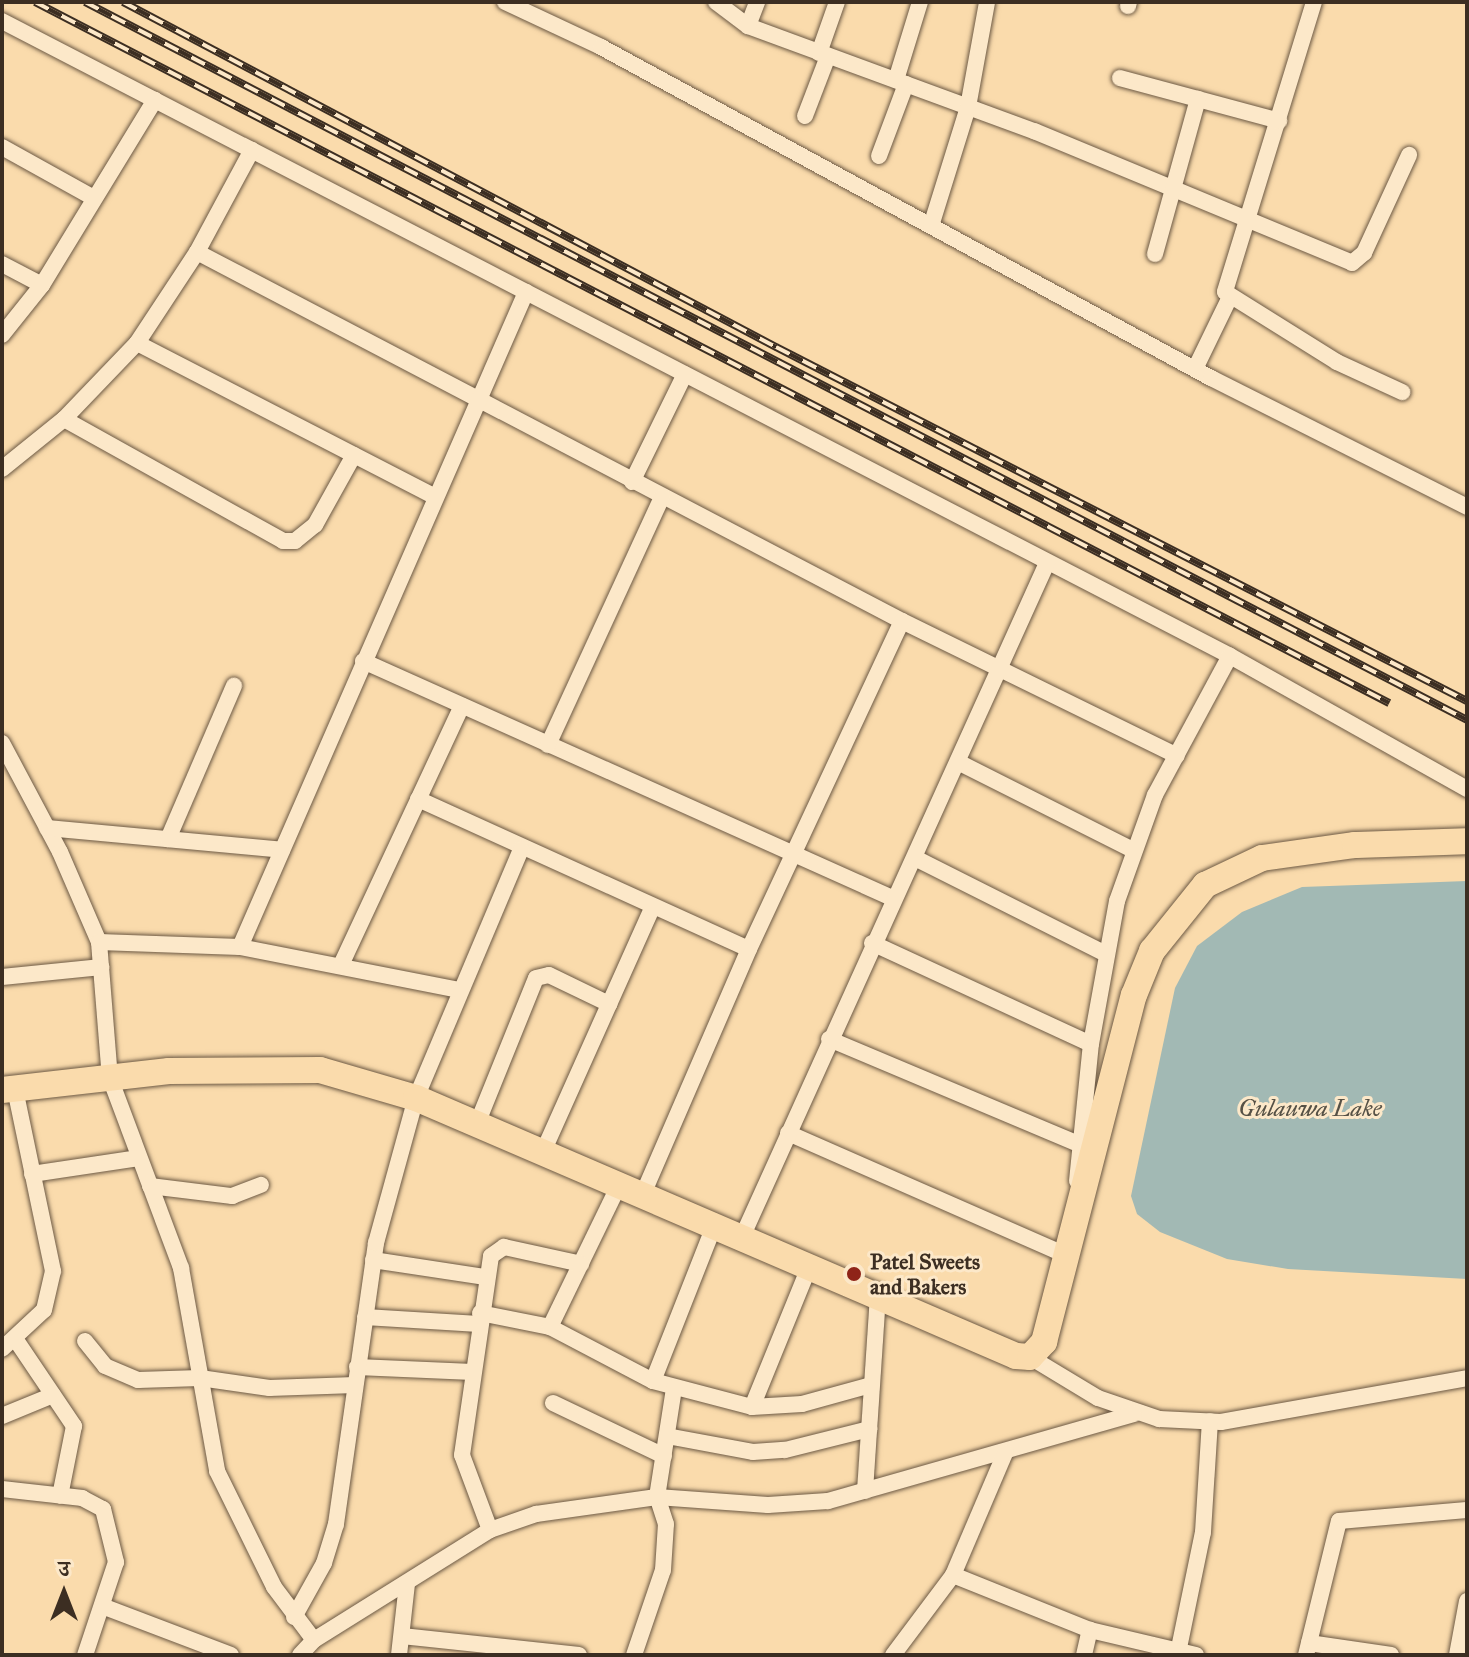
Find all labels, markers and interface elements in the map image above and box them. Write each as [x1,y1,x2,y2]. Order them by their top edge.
water label: Gulauwa Lake [1238,1095,1382,1123]
place label: Patel Sweets and Bakers [870,1248,980,1300]
marker: Patel Sweets and Bakers [845,1265,863,1283]
north arrow [24,1553,104,1633]
text: उ [58,1555,70,1582]

